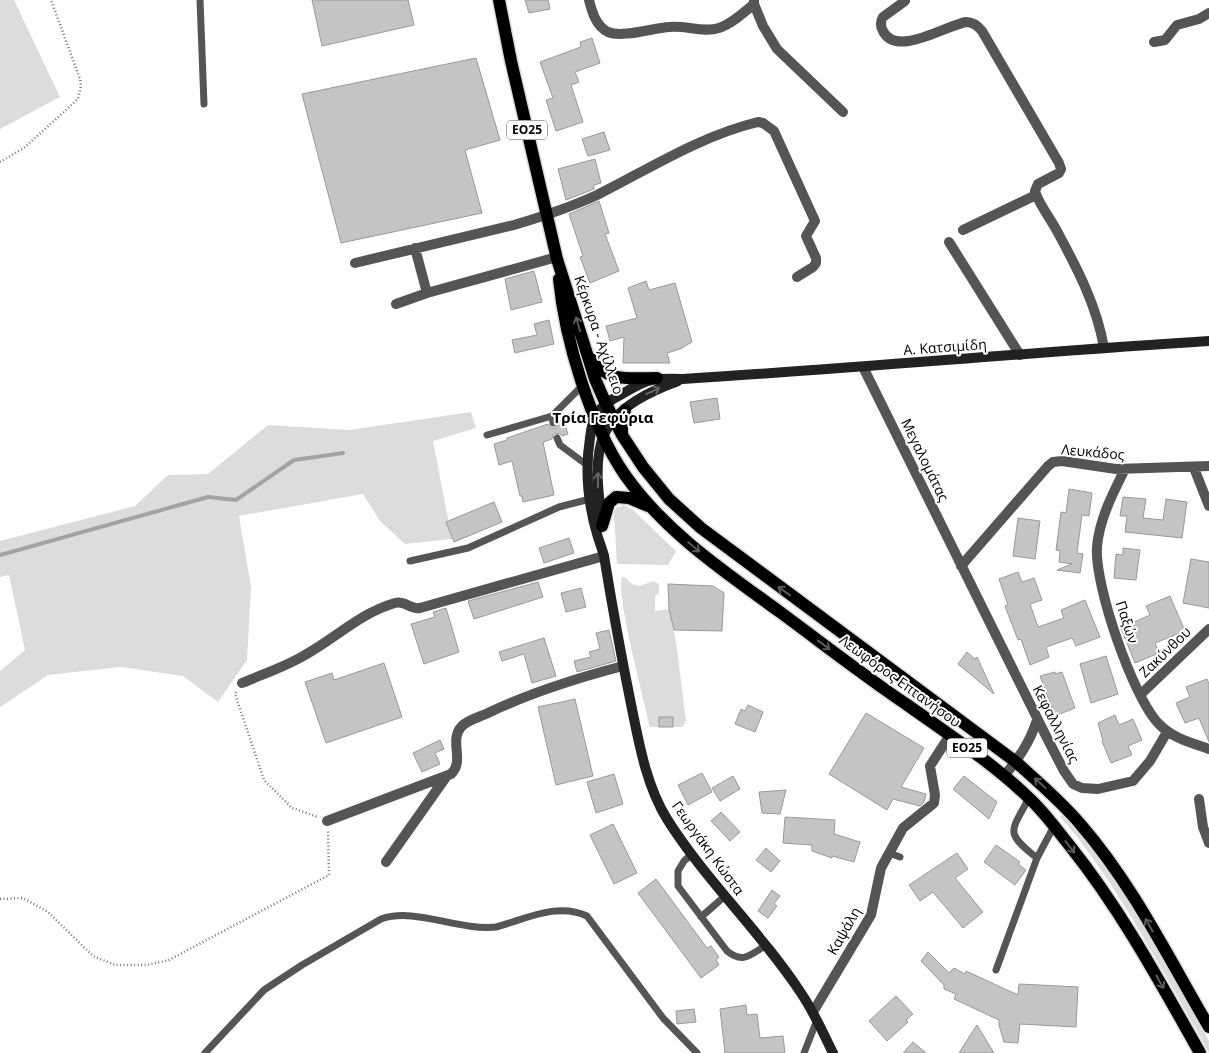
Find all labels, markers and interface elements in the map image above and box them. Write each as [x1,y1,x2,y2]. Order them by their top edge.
road number: ΕΟ25 [507,120,547,140]
street label: Κέρκυρα - Αχίλλειο [570,273,629,397]
one-way arrow [572,316,582,332]
street label: Α. Κατσιμίδη [903,334,987,359]
one-way arrow [645,386,660,396]
district label: Τρία Γεφύρια [552,407,654,427]
street label: Μεγαλομάτας [897,415,954,505]
street label: Λευκάδος [1061,439,1126,464]
one-way arrow [593,472,603,488]
one-way arrow [687,542,700,553]
one-way arrow [778,585,791,596]
street label: Παξών [1112,598,1143,646]
street label: Ζακύνθου [1135,622,1195,681]
street label: Λεωφόρος Επτανήσου [836,630,965,731]
one-way arrow [817,639,830,650]
street label: Κεφαλληνίας [1029,682,1084,766]
road number: ΕΟ25 [947,738,987,758]
one-way arrow [1033,777,1046,789]
street label: Γεωργάκη Κώστα [668,797,749,899]
one-way arrow [1065,840,1076,853]
street label: Καψάλη [822,903,865,958]
one-way arrow [1144,918,1154,932]
one-way arrow [1155,975,1165,989]

